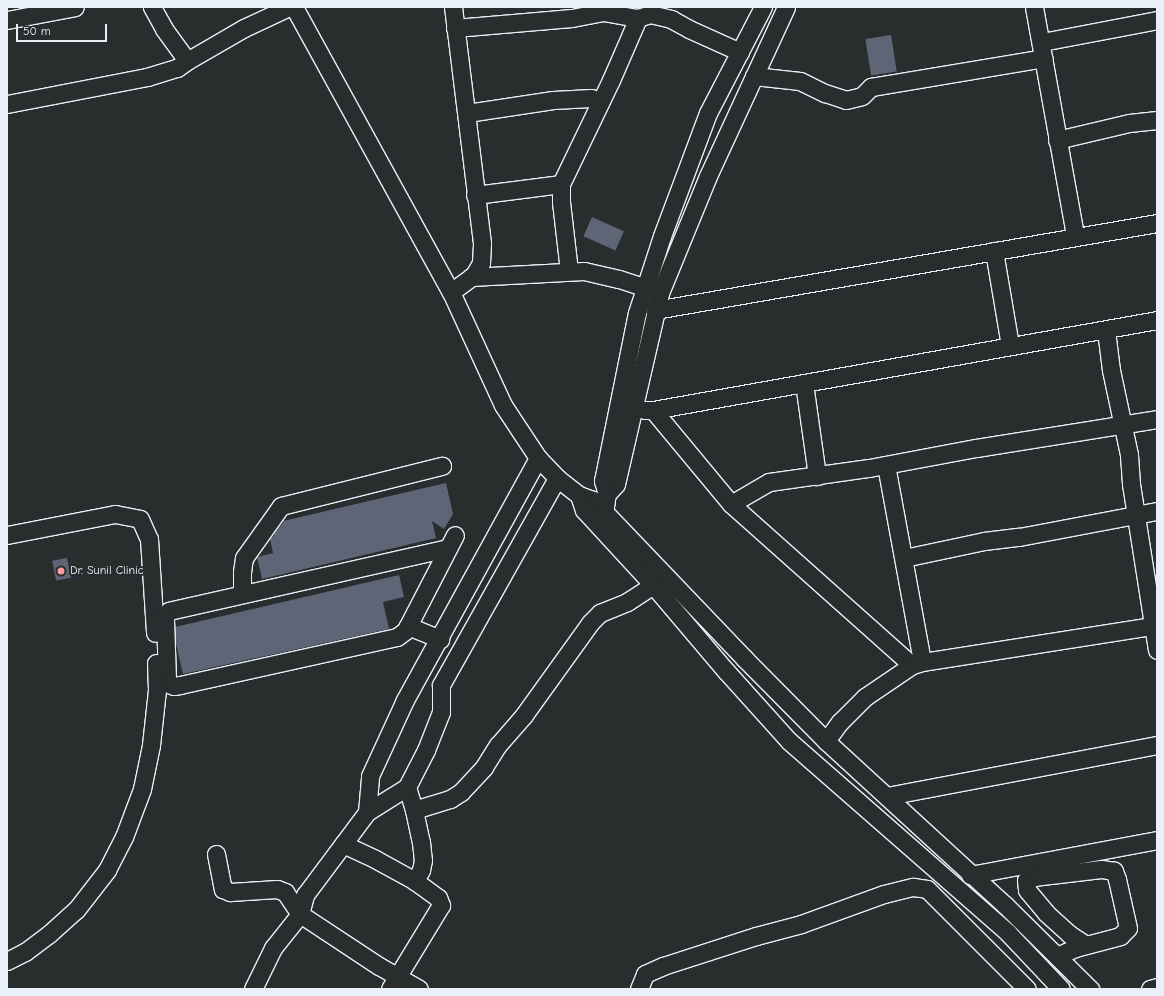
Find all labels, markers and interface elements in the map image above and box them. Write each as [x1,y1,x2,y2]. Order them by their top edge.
scale bar [18,16,109,42]
text: 50 m [23,24,51,38]
place label: Dr. Sunil Clinic [70,564,144,578]
marker: Dr. Sunil Clinic [55,565,67,577]

